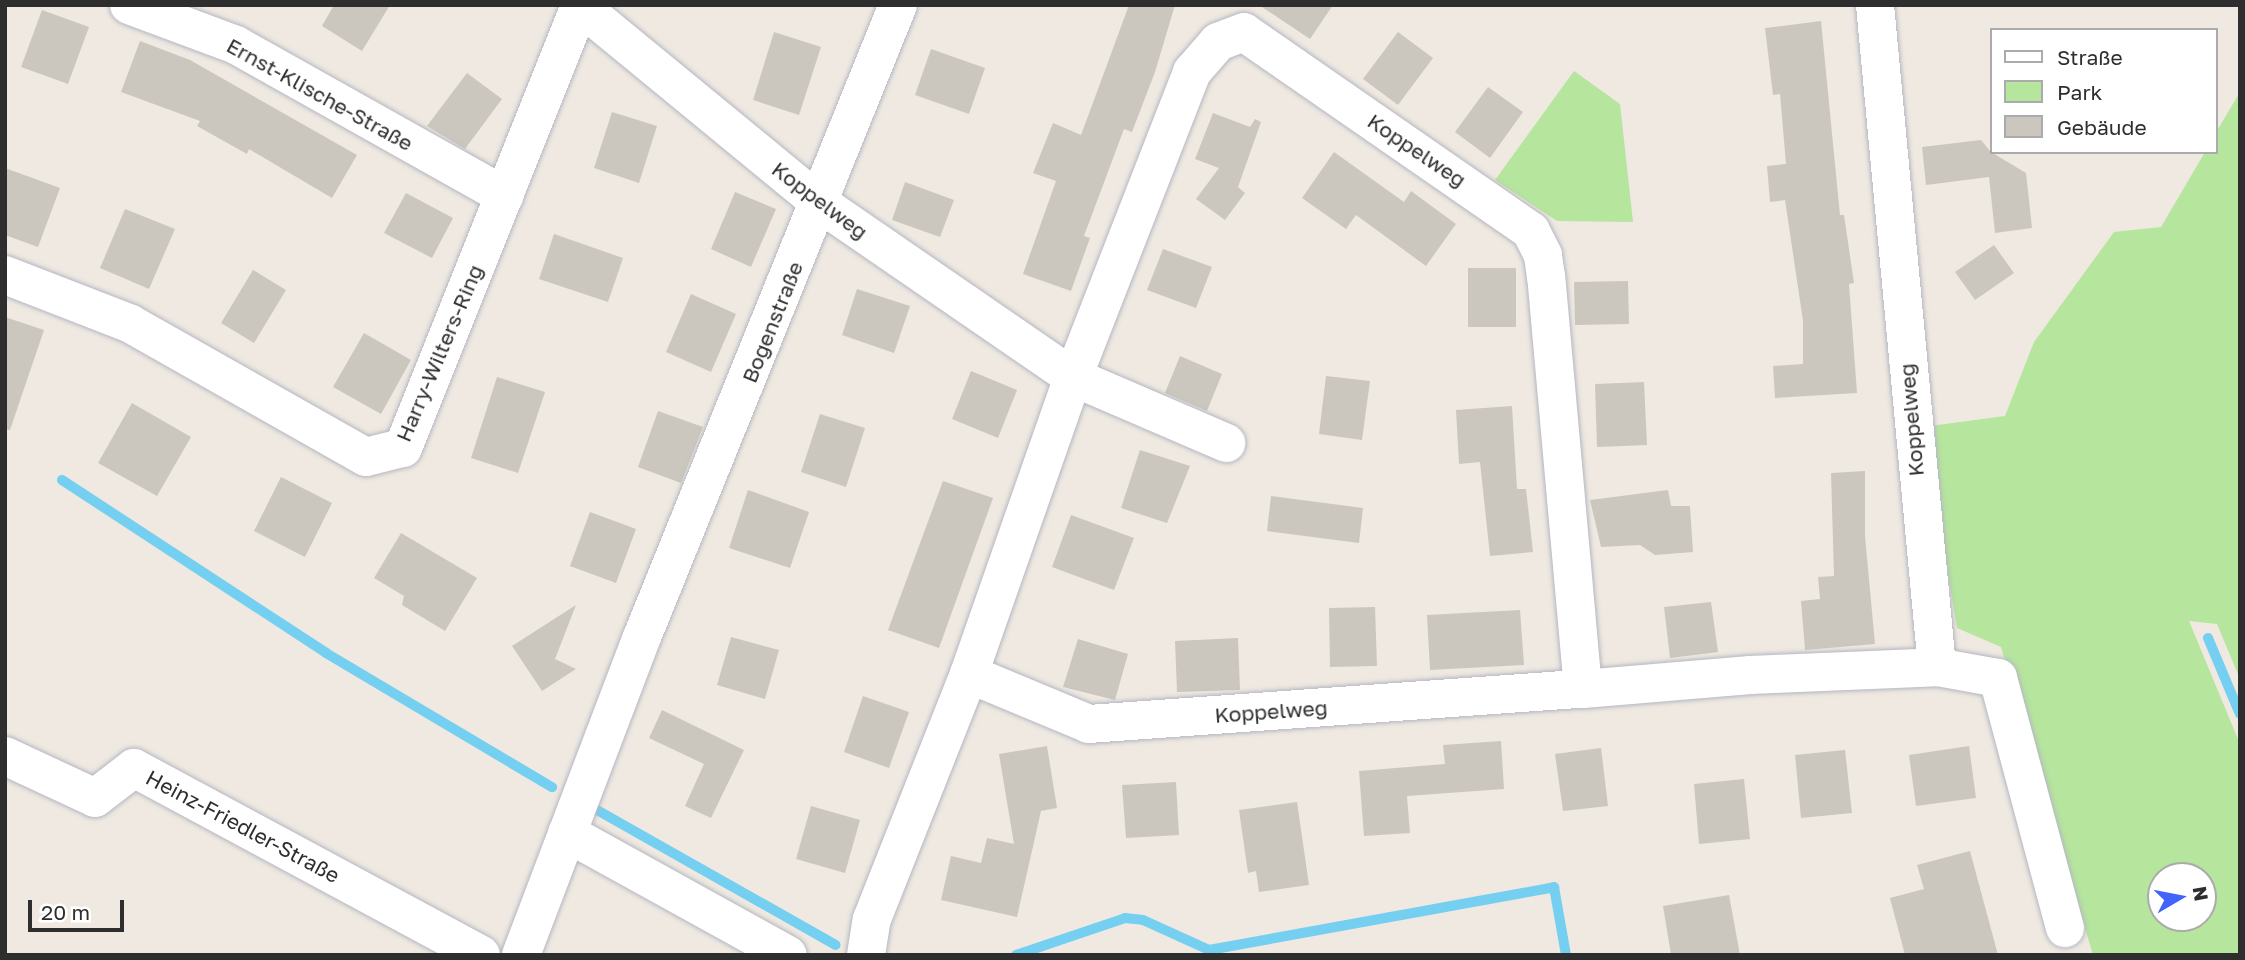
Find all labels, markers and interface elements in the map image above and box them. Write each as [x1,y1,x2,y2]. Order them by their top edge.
legend [1990,28,2217,154]
street label: Ernst-Klische-Straße [223,32,417,156]
text: Straße [2057,44,2123,70]
text: Park [2057,79,2102,105]
street label: Koppelweg [1363,108,1471,192]
text: Gebäude [2057,114,2147,140]
street label: Koppelweg [767,156,873,244]
street label: Bogenstraße [736,258,808,386]
street label: Harry-Wilters-Ring [390,261,488,445]
street label: Koppelweg [1894,363,1928,477]
street label: Koppelweg [1214,694,1328,728]
street label: Heinz-Friedler-Straße [142,764,344,888]
north arrow [2147,862,2217,932]
text: N [2189,884,2214,903]
scale bar [32,886,128,930]
text: 20 m [41,899,90,925]

